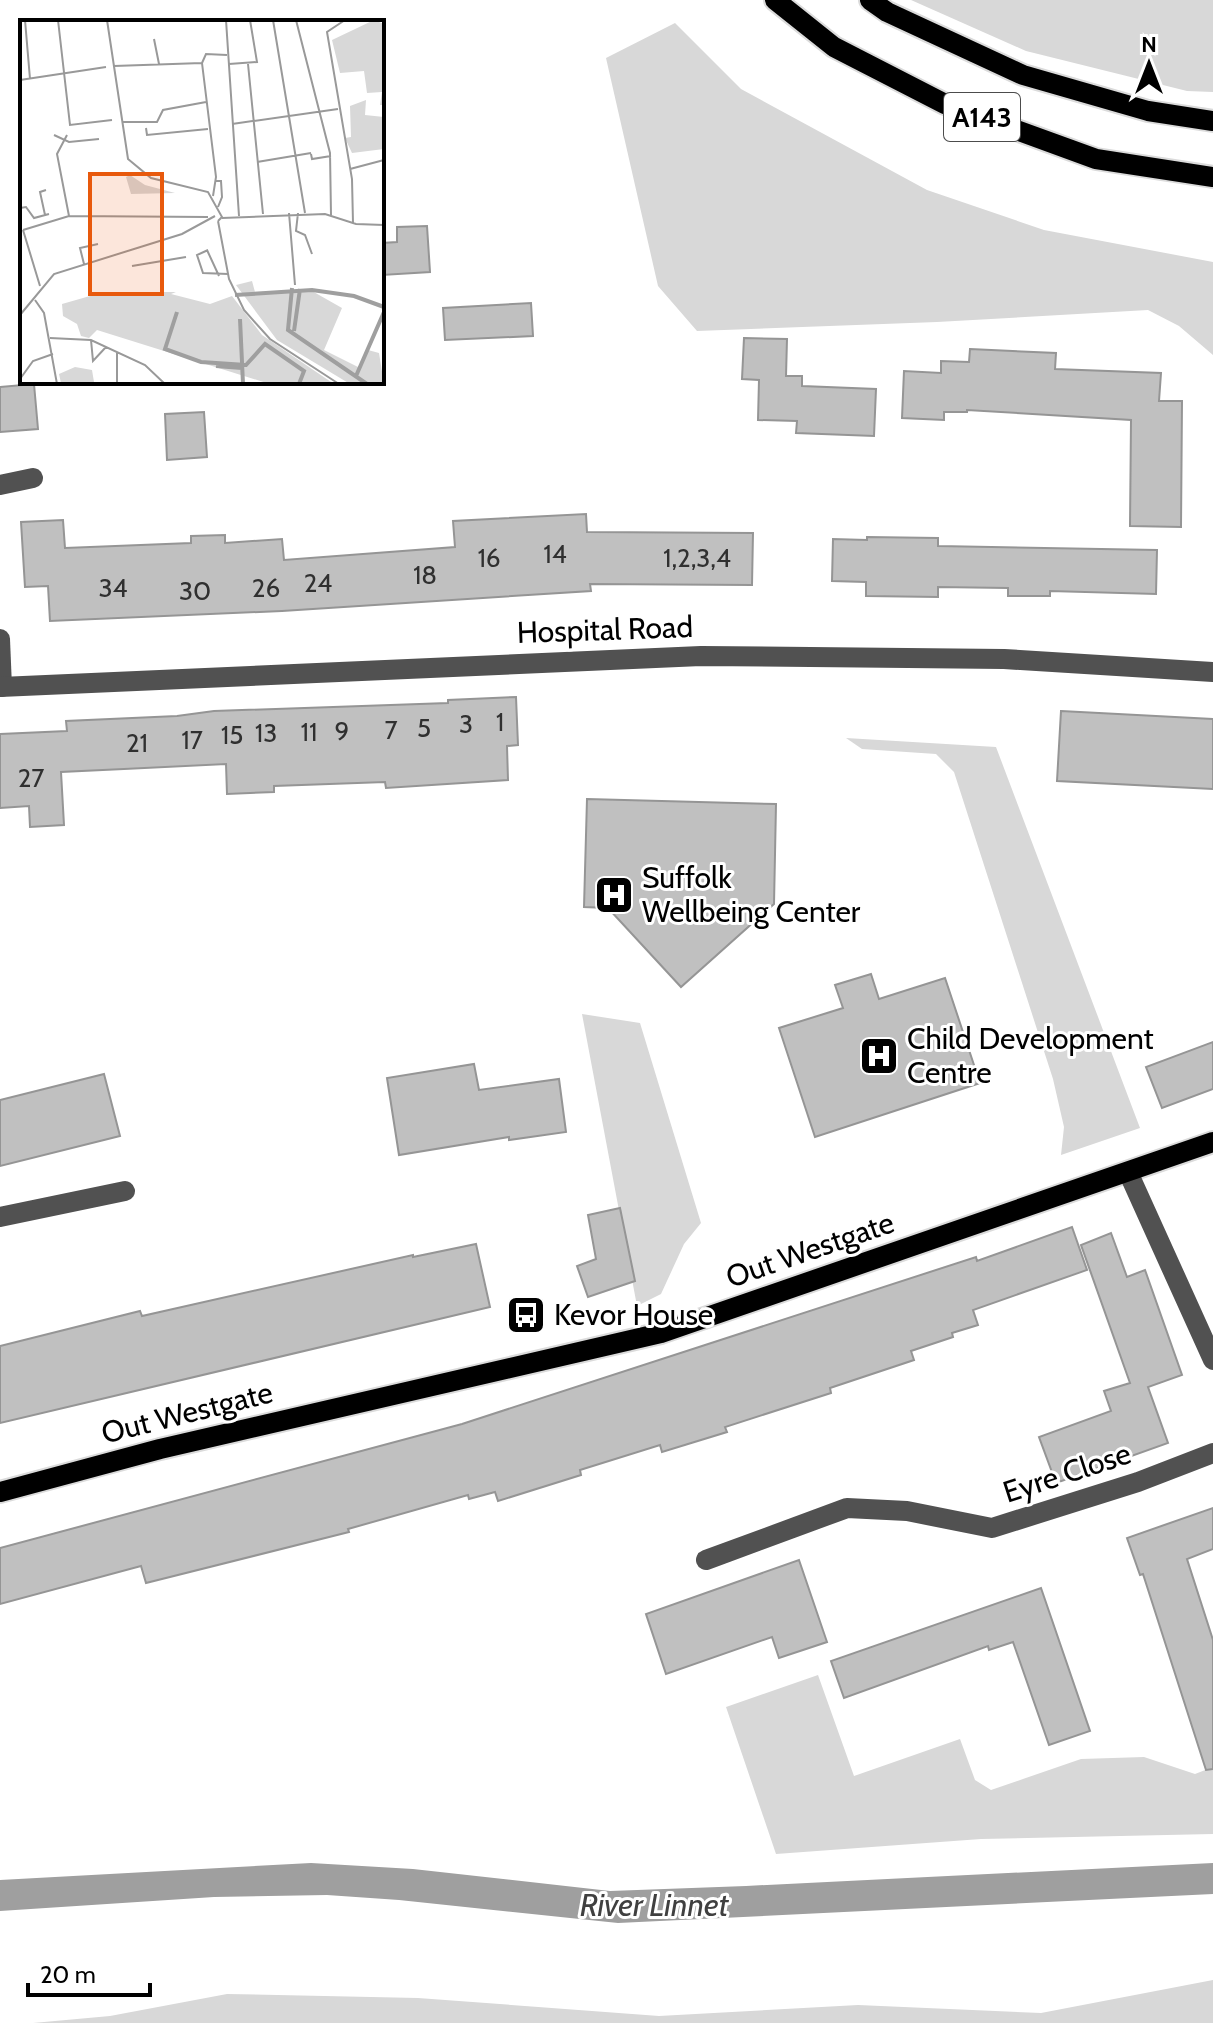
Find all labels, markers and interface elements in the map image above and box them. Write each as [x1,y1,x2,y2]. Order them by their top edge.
inset map [20,20,384,384]
north arrow [1109,24,1189,104]
text: N [1141,31,1157,58]
road number: A143 [944,93,1020,141]
house number: 14 [543,538,567,570]
house number: 16 [477,542,501,574]
house number: 1,2,3,4 [663,542,731,574]
house number: 18 [413,559,437,591]
house number: 24 [304,567,332,599]
house number: 34 [98,572,128,604]
house number: 26 [252,572,280,604]
house number: 30 [179,575,211,607]
street label: Hospital Road [516,608,694,651]
house number: 1 [496,706,504,738]
house number: 3 [459,708,473,740]
house number: 5 [417,712,431,744]
house number: 7 [384,714,398,746]
house number: 9 [335,715,349,747]
house number: 11 [301,716,317,748]
house number: 13 [255,717,277,749]
house number: 15 [221,719,243,751]
house number: 17 [181,724,203,756]
house number: 21 [126,727,148,759]
house number: 27 [18,762,44,794]
place label: Suffolk Wellbeing Center [642,859,861,930]
hospital icon: Suffolk Wellbeing Center [593,874,635,916]
place label: Child Development Centre [907,1020,1154,1091]
hospital icon: Child Development Centre [858,1035,900,1077]
street label: Out Westgate [721,1204,899,1296]
bus stop icon: Kevor House [505,1294,547,1336]
place label: Kevor House [554,1296,713,1333]
street label: Out Westgate [97,1373,276,1452]
street label: Eyre Close [998,1435,1135,1511]
water label: River Linnet [580,1885,730,1924]
scale bar [28,1947,150,1997]
text: 20 m [40,1960,96,1989]

